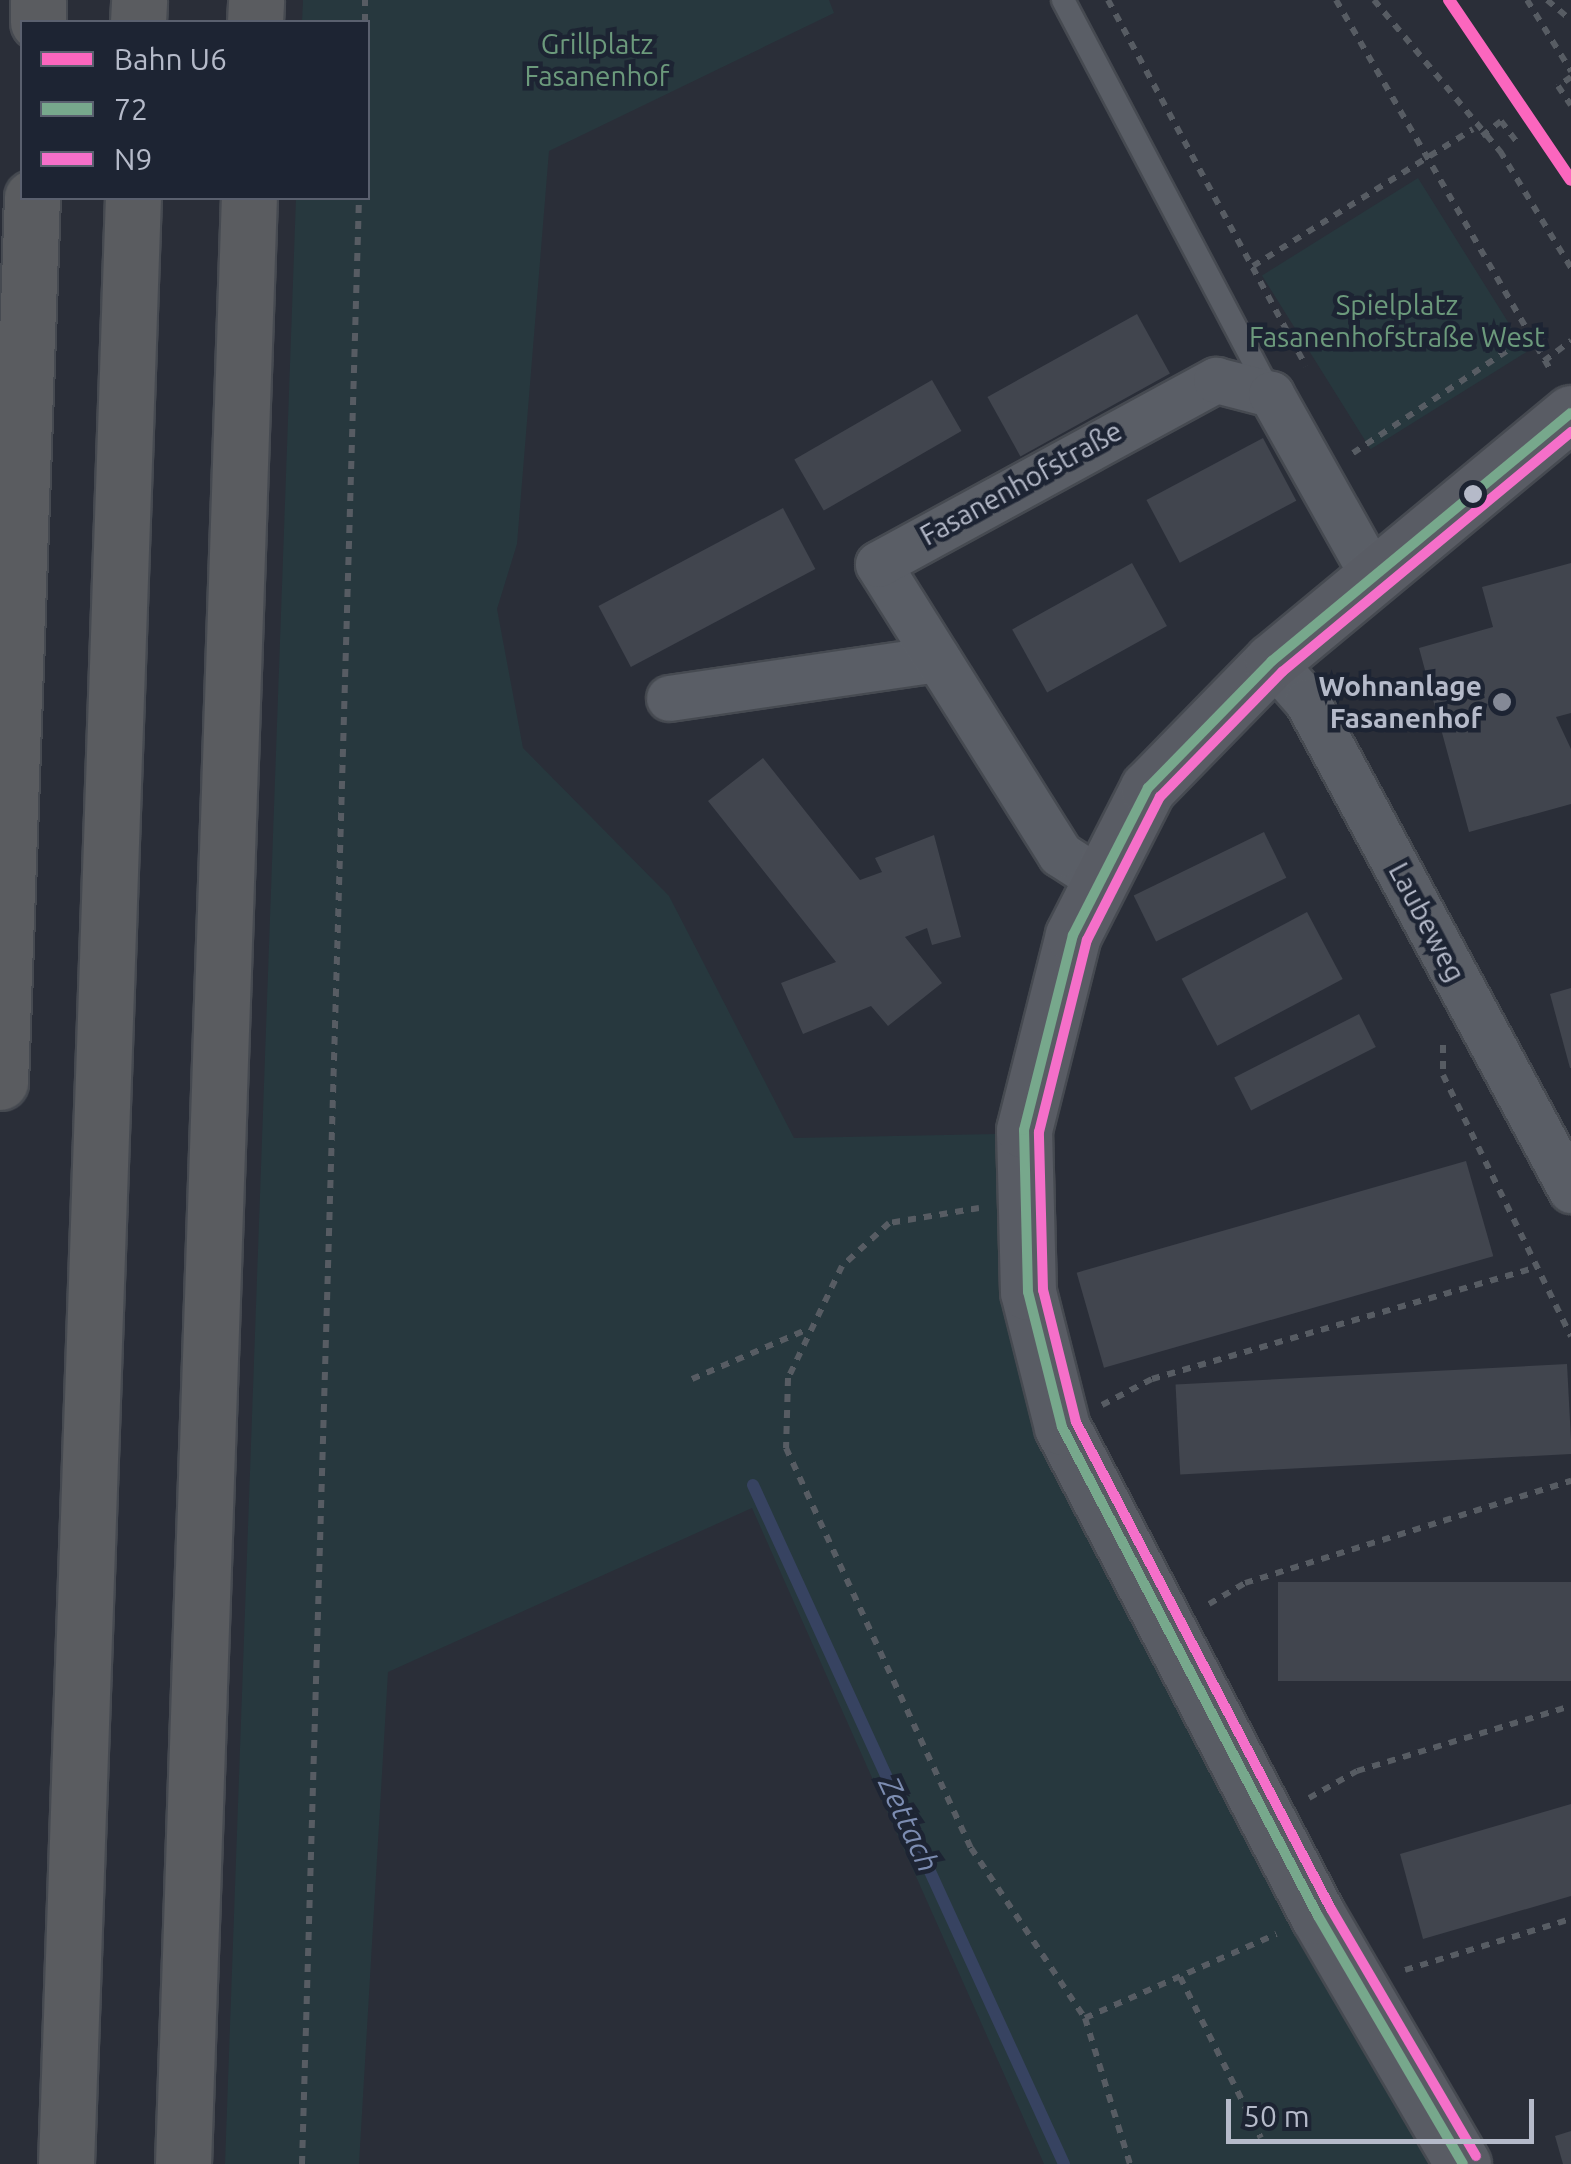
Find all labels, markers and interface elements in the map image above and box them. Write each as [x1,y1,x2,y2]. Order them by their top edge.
legend [20,20,370,200]
park label: Grillplatz Fasanenhof [524,27,670,93]
text: Bahn U6 [114,42,227,76]
text: 72 [114,92,148,126]
text: N9 [114,142,152,176]
park label: Spielplatz Fasanenhofstraße West [1249,288,1545,354]
street label: Fasanenhofstraße [914,414,1128,552]
unlabelled marker [1463,484,1483,504]
place label: Wohnanlage Fasanenhof [1319,669,1482,735]
marker: Wohnanlage Fasanenhof [1491,691,1513,713]
street label: Laubeweg [1382,857,1472,987]
water label: Zettach [871,1770,947,1878]
scale bar [1231,2079,1538,2141]
text: 50 m [1243,2099,1310,2133]

